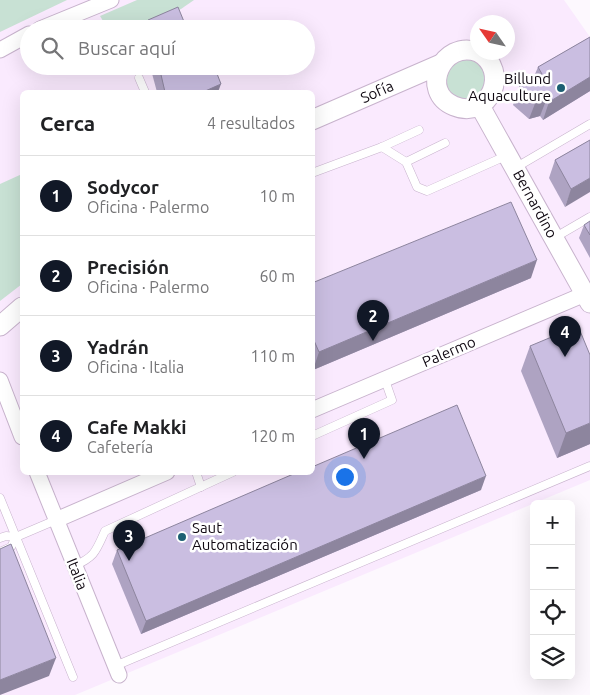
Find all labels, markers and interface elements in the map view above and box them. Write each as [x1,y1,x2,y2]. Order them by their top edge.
north arrow [470,15,515,60]
search box [20,20,315,75]
icon: search [38,34,66,62]
text: Buscar aquí [78,37,176,59]
place label: Billund Aquaculture [468,70,551,104]
street label: Sofía [358,77,396,106]
marker: Billund Aquaculture [555,82,567,94]
text: Cerca [40,111,95,135]
text: 4 resultados [207,114,295,132]
street label: Bernardino [510,167,561,241]
text: Sodycor [87,176,159,198]
text: 1 [51,187,61,205]
text: 10 m [259,187,295,205]
text: Oficina · Palermo [87,198,209,216]
text: Precisión [87,256,169,278]
text: 2 [51,267,61,285]
text: 60 m [259,267,295,285]
text: Oficina · Palermo [87,278,209,296]
pin: 2 [357,300,389,341]
pin: 4 [549,316,581,357]
street label: Palermo [420,333,478,370]
text: Yadrán [87,336,149,358]
text: 3 [51,347,61,365]
text: 110 m [250,347,295,365]
text: Oficina · Italia [87,358,184,376]
text: Cafe Makki [87,416,187,438]
pin: 1 [348,418,380,459]
text: 4 [51,427,61,445]
text: 120 m [250,427,295,445]
text: Cafetería [87,438,153,456]
your location [332,464,358,490]
map controls [530,500,575,680]
button: + [530,500,575,545]
place label: Saut Automatización [192,519,298,553]
pin: 3 [113,520,145,561]
marker: Saut Automatización [176,531,188,543]
button: − [530,545,575,590]
street label: Italia [63,555,91,592]
button: locate [530,590,575,635]
button: layers [530,635,575,680]

